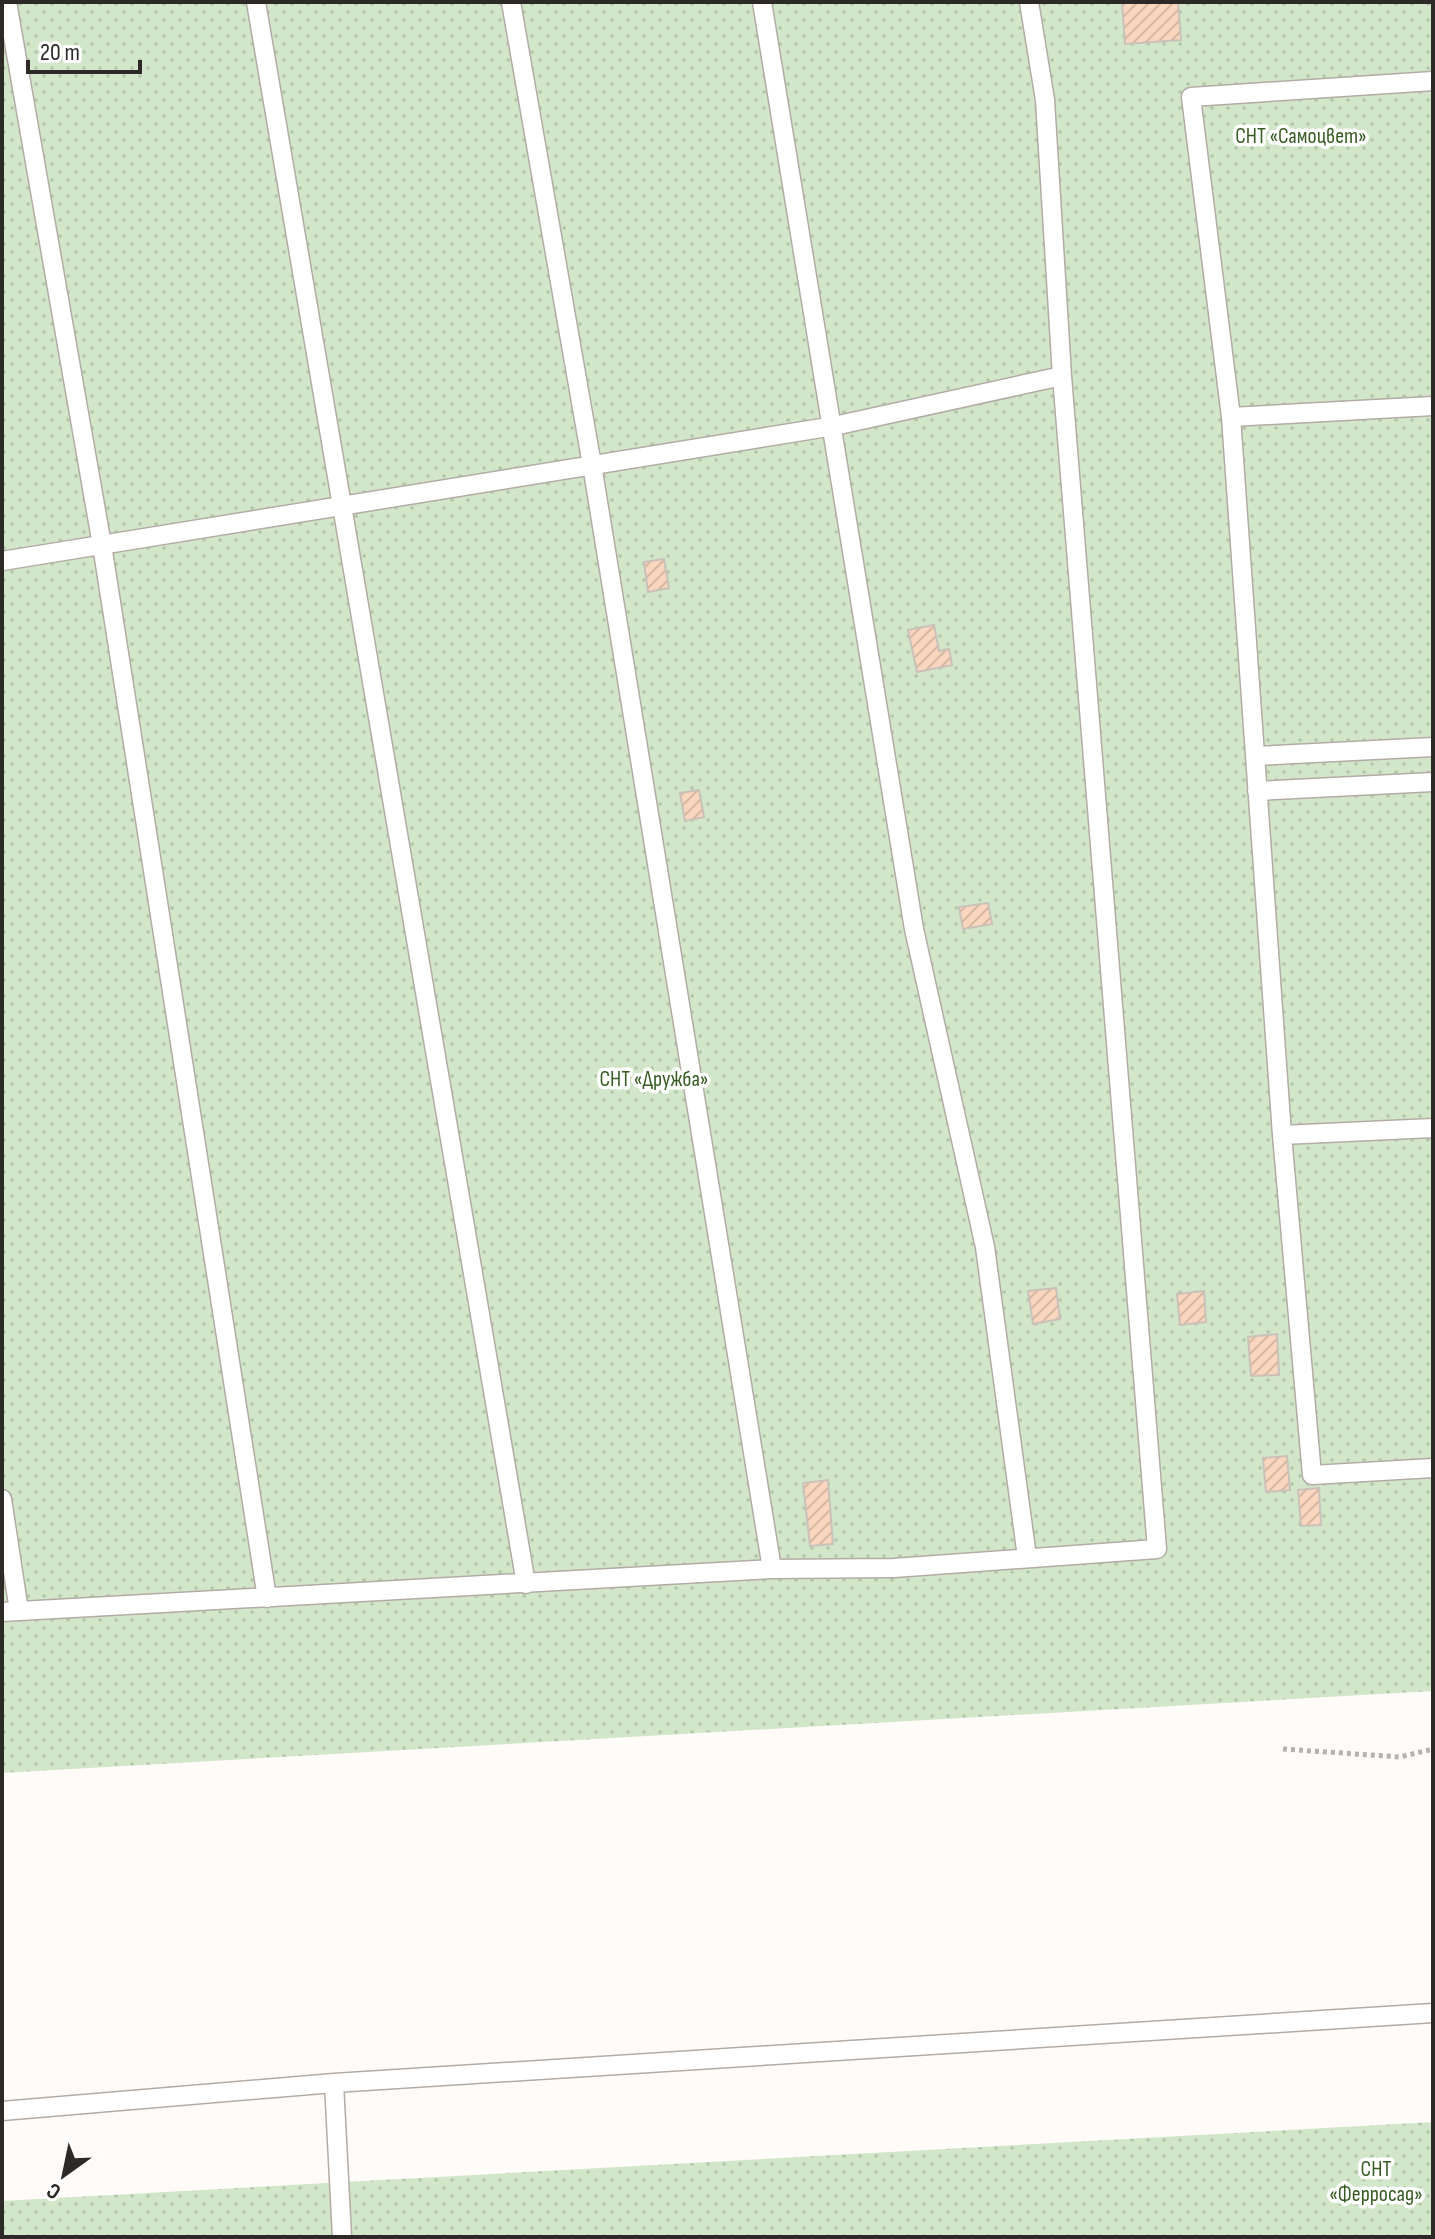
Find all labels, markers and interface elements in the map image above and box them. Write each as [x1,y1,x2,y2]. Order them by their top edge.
scale bar [28,24,140,74]
text: 20 m [40,38,80,67]
park label: СНТ «Самоцвет» [1235,123,1367,150]
park label: СНТ «Дружба» [599,1066,709,1093]
north arrow [24,2135,104,2215]
park label: СНТ «Ферросад» [1329,2156,1423,2208]
text: С [42,2176,66,2205]

